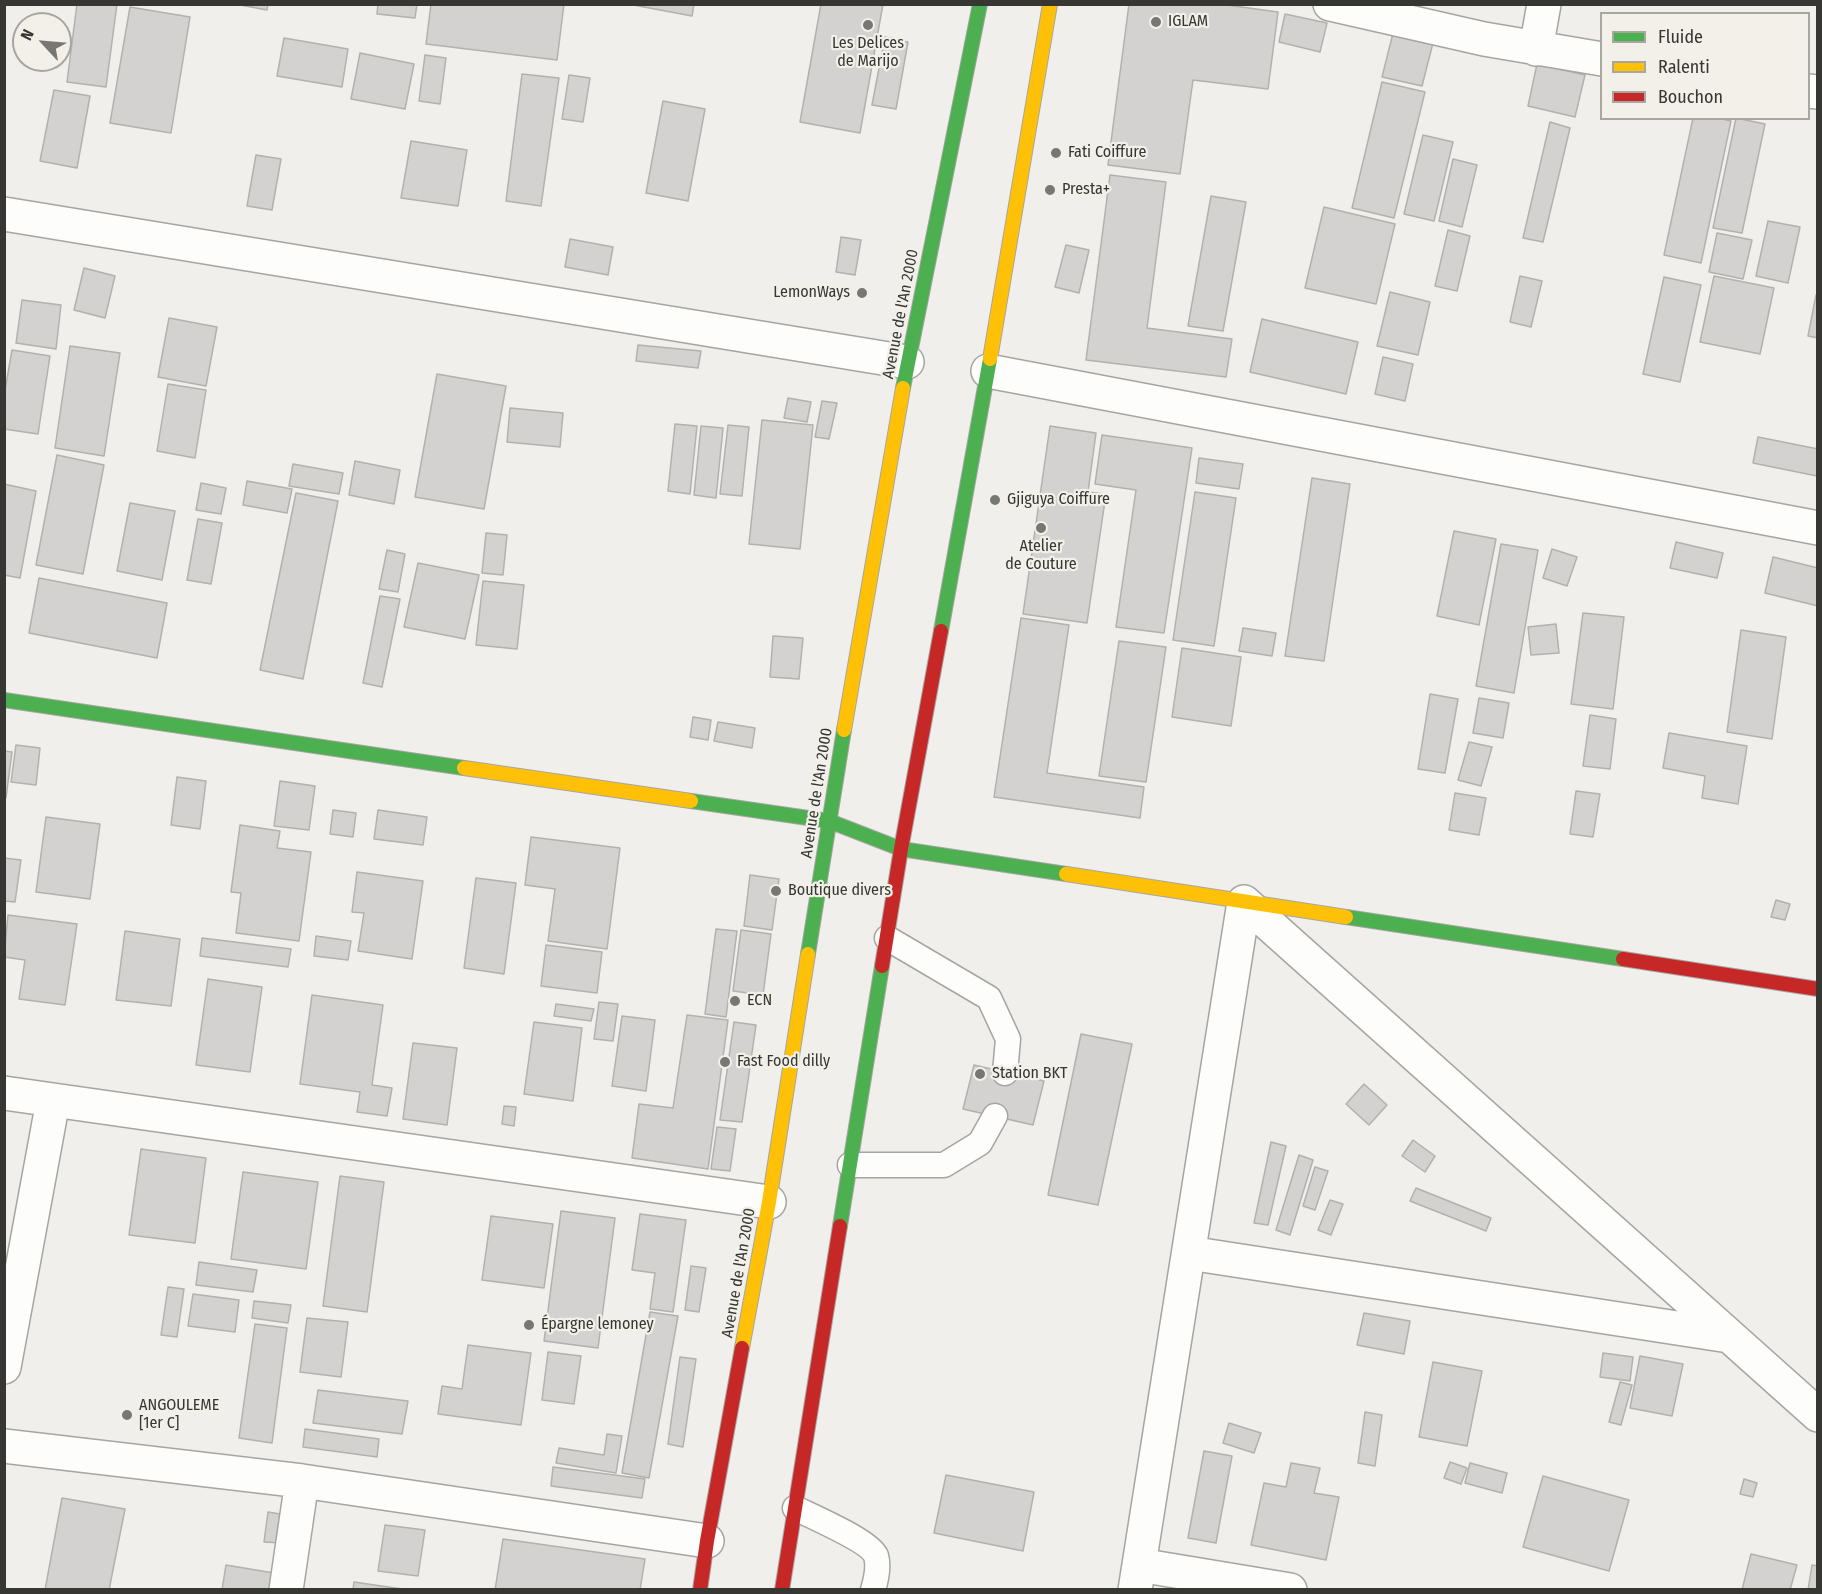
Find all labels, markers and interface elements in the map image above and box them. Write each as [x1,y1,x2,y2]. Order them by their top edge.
north arrow [12,12,72,72]
place label: IGLAM [1168,12,1208,32]
legend [1600,12,1810,120]
marker: IGLAM [1149,15,1163,29]
marker: Les Delices de Marijo [861,18,875,32]
text: N [17,26,38,43]
text: Fluide [1658,26,1703,48]
place label: Les Delices de Marijo [832,34,904,72]
text: Ralenti [1658,56,1710,78]
text: Bouchon [1658,86,1723,108]
place label: Fati Coiffure [1068,143,1146,163]
marker: Fati Coiffure [1049,146,1063,160]
place label: Presta+ [1062,180,1110,200]
marker: Presta+ [1043,183,1057,197]
street label: Avenue de l'An 2000 [879,248,923,380]
place label: LemonWays [773,283,850,303]
marker: LemonWays [855,286,869,300]
place label: Gjiguya Coiffure [1007,490,1110,510]
marker: Gjiguya Coiffure [988,493,1002,507]
marker: Atelier de Couture [1034,521,1048,535]
place label: Atelier de Couture [1005,537,1077,575]
street label: Avenue de l'An 2000 [797,727,837,859]
place label: Boutique divers [788,881,891,901]
marker: Boutique divers [769,884,783,898]
place label: ECN [747,991,772,1011]
marker: ECN [728,994,742,1008]
place label: Fast Food dilly [737,1052,830,1072]
marker: Fast Food dilly [718,1055,732,1069]
place label: Station BKT [992,1064,1067,1084]
marker: Station BKT [973,1067,987,1081]
street label: Avenue de l'An 2000 [718,1207,760,1339]
place label: Épargne lemoney [541,1315,654,1335]
marker: Épargne lemoney [522,1318,536,1332]
place label: ANGOULEME [1er C] [139,1396,219,1434]
marker: ANGOULEME [1er C] [120,1408,134,1422]

